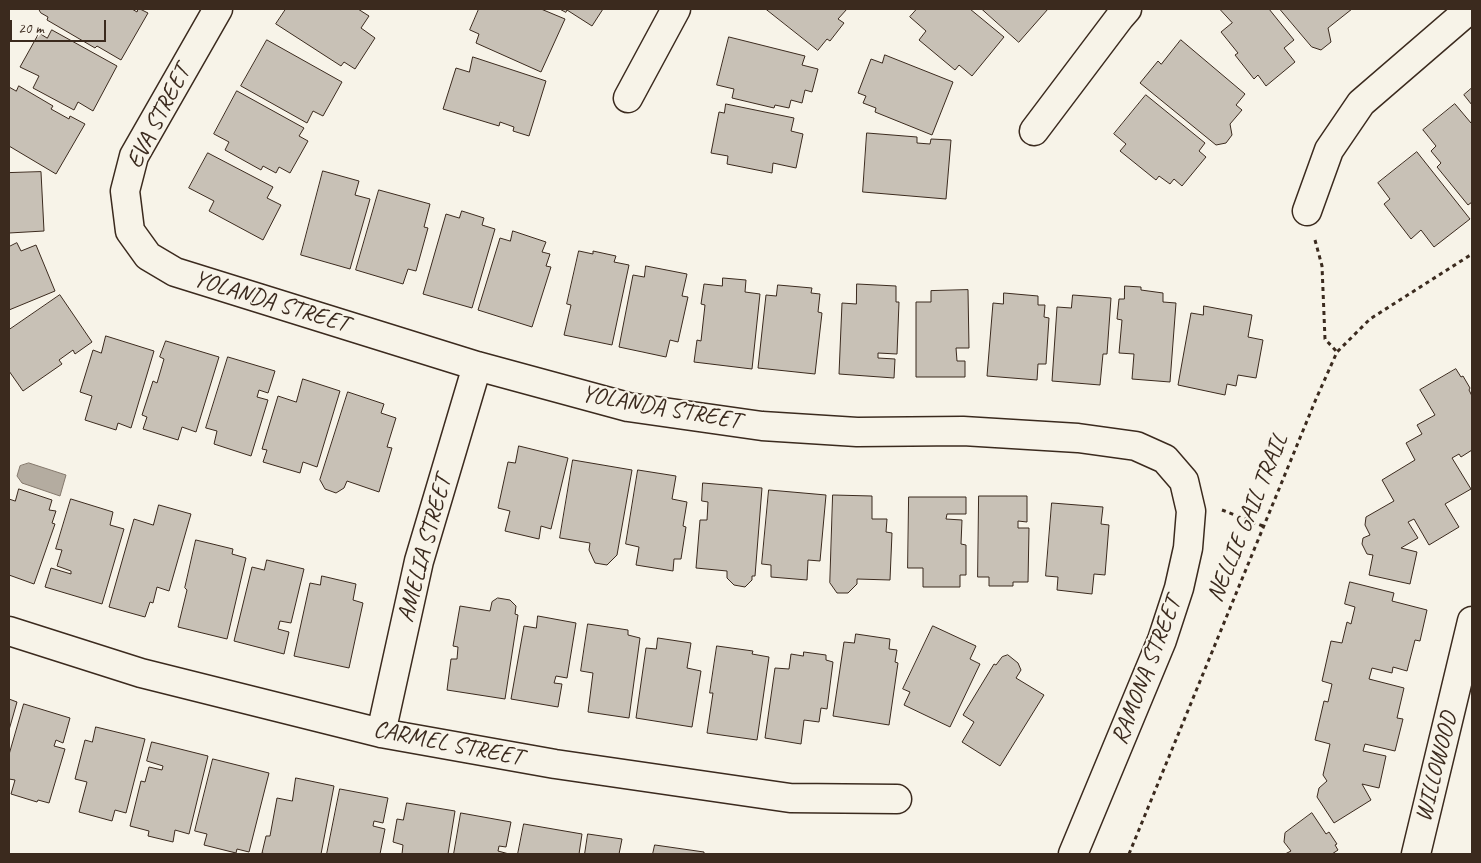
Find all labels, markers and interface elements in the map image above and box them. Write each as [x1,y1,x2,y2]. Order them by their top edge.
scale bar [12,10,109,42]
text: 20 m [18,19,44,38]
street label: EVA STREET [121,61,197,173]
street label: YOLANDA STREET [190,265,352,339]
street label: YOLANDA STREET [579,380,743,436]
street label: NELLIE GAIL TRAIL [1201,430,1295,606]
street label: AMELIA STREET [392,473,458,625]
street label: RAMONA STREET [1106,593,1188,749]
street label: WILLOWOOD [1410,709,1464,825]
street label: CARMEL STREET [371,715,525,773]

